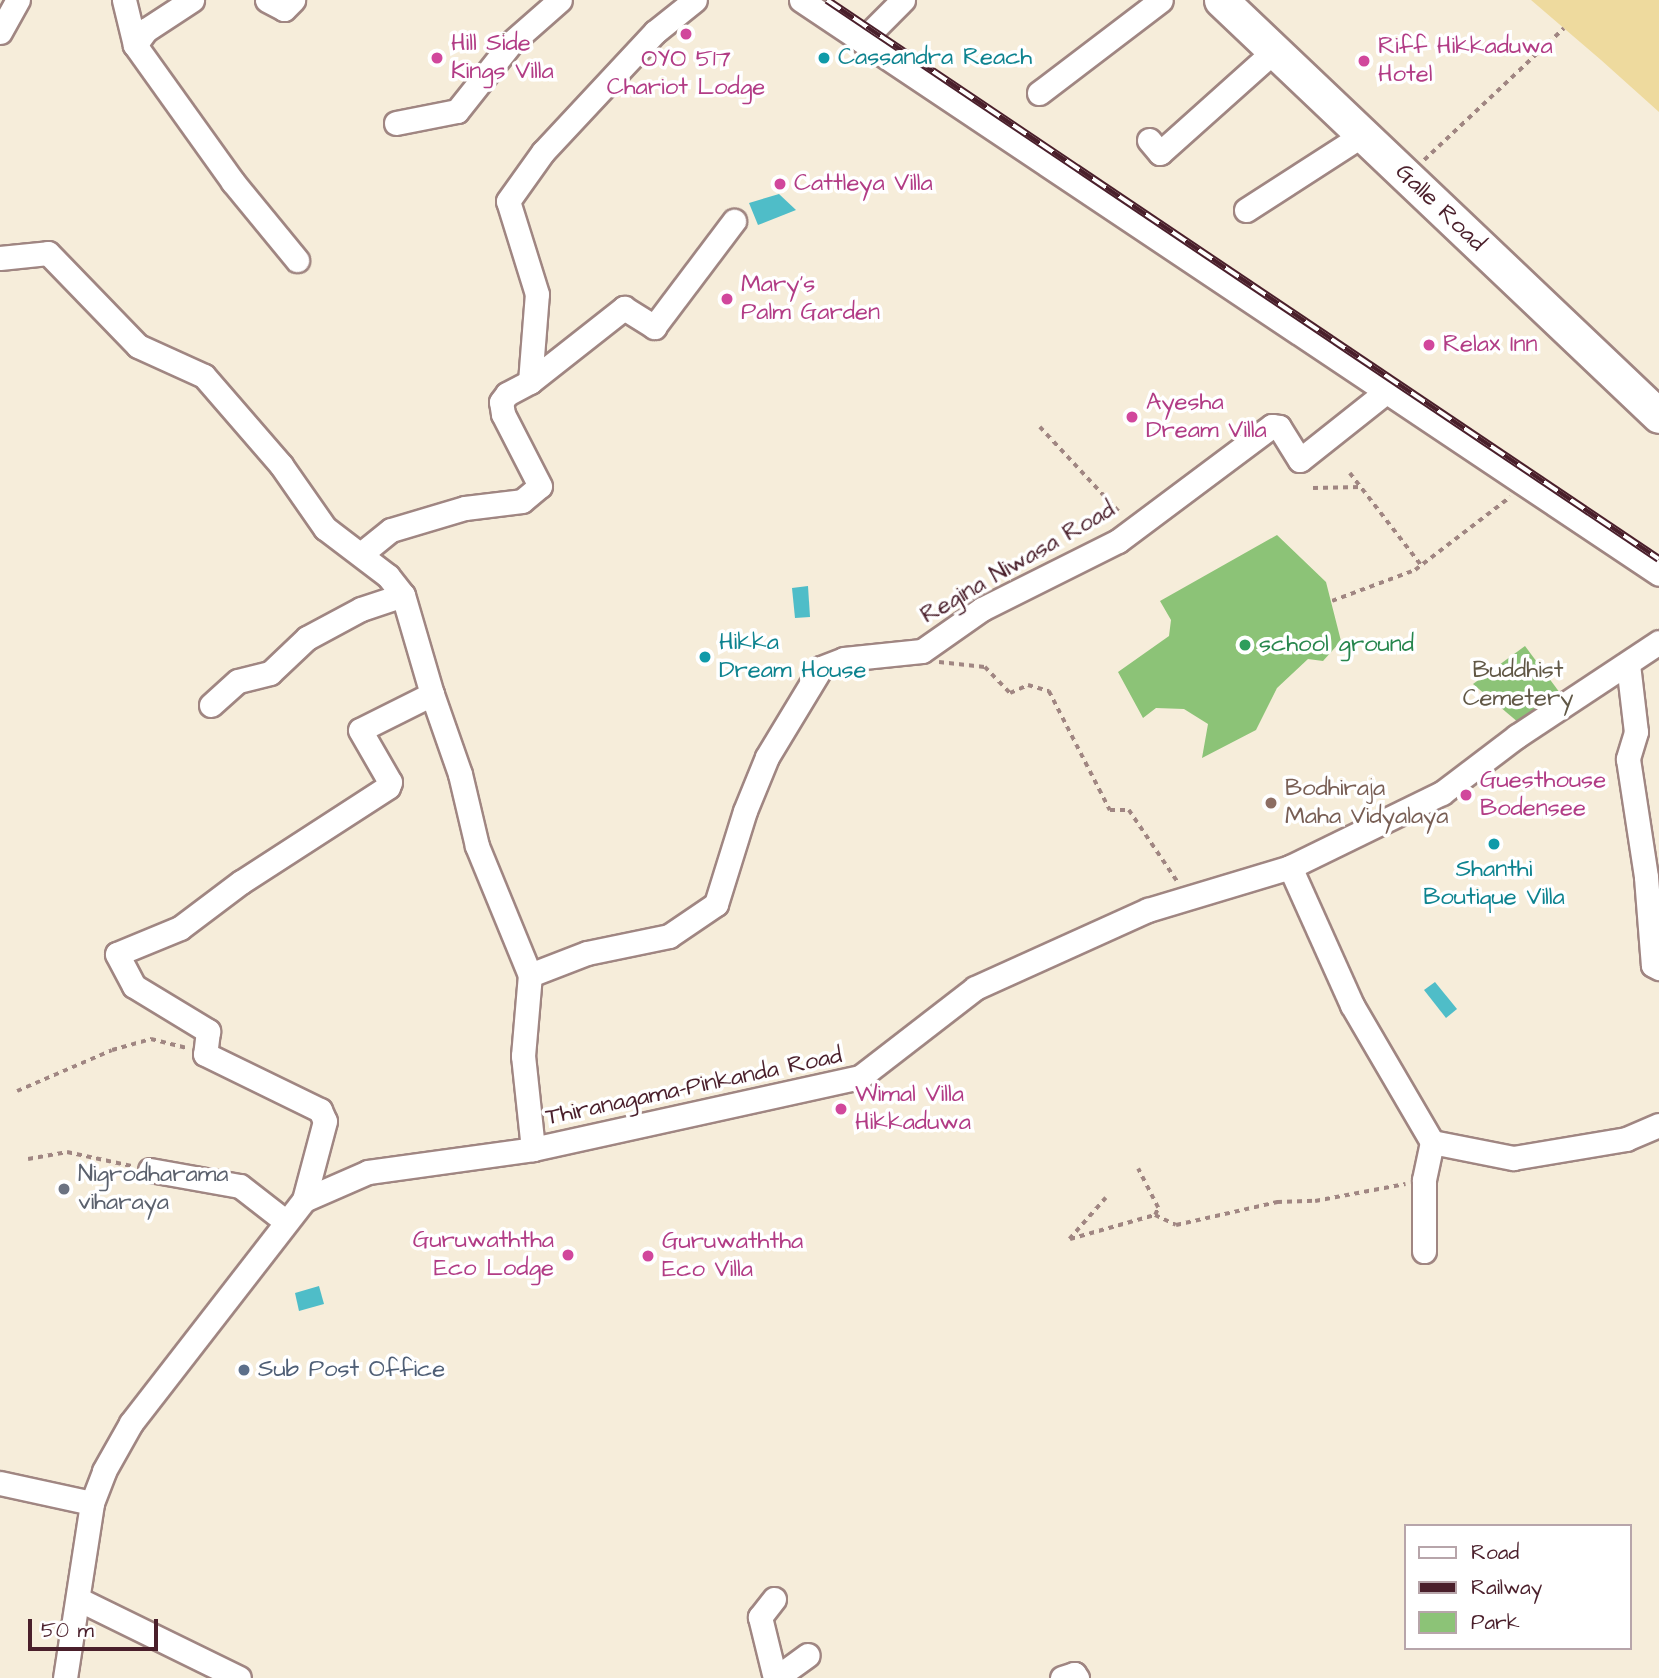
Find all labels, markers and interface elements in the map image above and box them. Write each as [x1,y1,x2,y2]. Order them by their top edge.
marker: OYO 517 Chariot Lodge [678,26,694,42]
place label: Hill Side Kings Villa [451,30,554,86]
place label: Riff Hikkaduwa Hotel [1378,33,1553,89]
place label: Cassandra Reach [838,44,1032,72]
place label: OYO 517 Chariot Lodge [607,46,765,102]
marker: Hill Side Kings Villa [429,50,445,66]
marker: Cassandra Reach [816,50,832,66]
marker: Riff Hikkaduwa Hotel [1356,53,1372,69]
street label: Galle Road [1389,158,1491,258]
place label: Cattleya Villa [794,170,933,198]
marker: Cattleya Villa [772,176,788,192]
place label: Mary's Palm Garden [741,271,880,327]
marker: Mary's Palm Garden [719,291,735,307]
place label: Relax Inn [1443,331,1538,359]
marker: Relax Inn [1421,337,1437,353]
place label: Ayesha Dream Villa [1146,389,1267,445]
marker: Ayesha Dream Villa [1124,409,1140,425]
street label: Regina Niwasa Road [916,496,1120,630]
place label: Hikka Dream House [719,629,867,685]
place label: school ground [1259,631,1414,659]
marker: school ground [1237,637,1253,653]
marker: Hikka Dream House [697,649,713,665]
park label: Buddhist Cemetery [1463,657,1573,713]
place label: Guesthouse Bodensee [1480,767,1606,823]
place label: Bodhiraja Maha Vidyalaya [1285,775,1448,831]
marker: Guesthouse Bodensee [1458,787,1474,803]
marker: Bodhiraja Maha Vidyalaya [1263,795,1279,811]
marker: Shanthi Boutique Villa [1486,836,1502,852]
place label: Shanthi Boutique Villa [1423,856,1565,912]
street label: Thiranagama-Pinkanda Road [543,1041,845,1133]
place label: Wimal Villa Hikkaduwa [855,1081,971,1137]
marker: Wimal Villa Hikkaduwa [833,1101,849,1117]
place label: Nigrodharama viharaya [78,1161,229,1217]
marker: Nigrodharama viharaya [56,1181,72,1197]
place label: Guruwaththa Eco Lodge [413,1227,554,1283]
place label: Guruwaththa Eco Villa [662,1228,803,1284]
marker: Guruwaththa Eco Lodge [560,1247,576,1263]
marker: Guruwaththa Eco Villa [640,1248,656,1264]
place label: Sub Post Office [258,1356,445,1384]
marker: Sub Post Office [236,1362,252,1378]
legend [1404,1524,1631,1650]
text: Road [1471,1538,1519,1567]
text: Railway [1471,1573,1542,1602]
scale bar [32,1604,161,1648]
text: Park [1471,1608,1520,1637]
text: 50 m [41,1616,94,1645]

